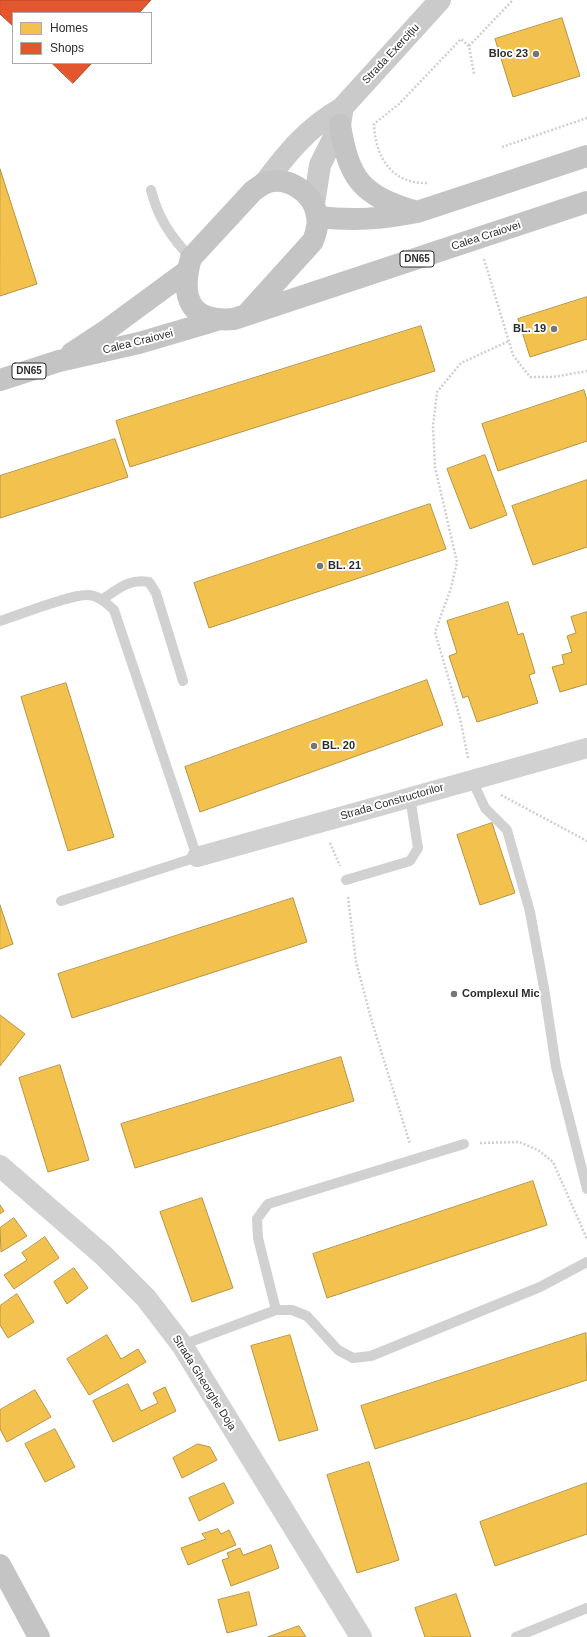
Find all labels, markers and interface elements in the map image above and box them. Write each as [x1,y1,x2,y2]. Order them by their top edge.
legend [12,12,152,64]
text: Homes [50,21,88,35]
street label: Strada Exercițiu [360,21,422,87]
text: Shops [50,41,84,55]
place label: Bloc 23 [489,47,528,61]
marker: Bloc 23 [531,49,541,59]
street label: Calea Craiovei [450,219,522,253]
road number: DN65 [400,251,434,267]
place label: BL. 19 [513,322,546,336]
marker: BL. 19 [549,324,559,334]
street label: Calea Craiovei [101,327,175,357]
road number: DN65 [12,363,46,379]
place label: BL. 21 [328,559,361,573]
marker: BL. 21 [315,561,325,571]
place label: BL. 20 [322,739,355,753]
marker: BL. 20 [309,741,319,751]
street label: Strada Constructorilor [339,781,445,823]
place label: Complexul Mic [462,987,540,1001]
marker: Complexul Mic [449,989,459,999]
street label: Strada Gheorghe Doja [169,1333,239,1433]

